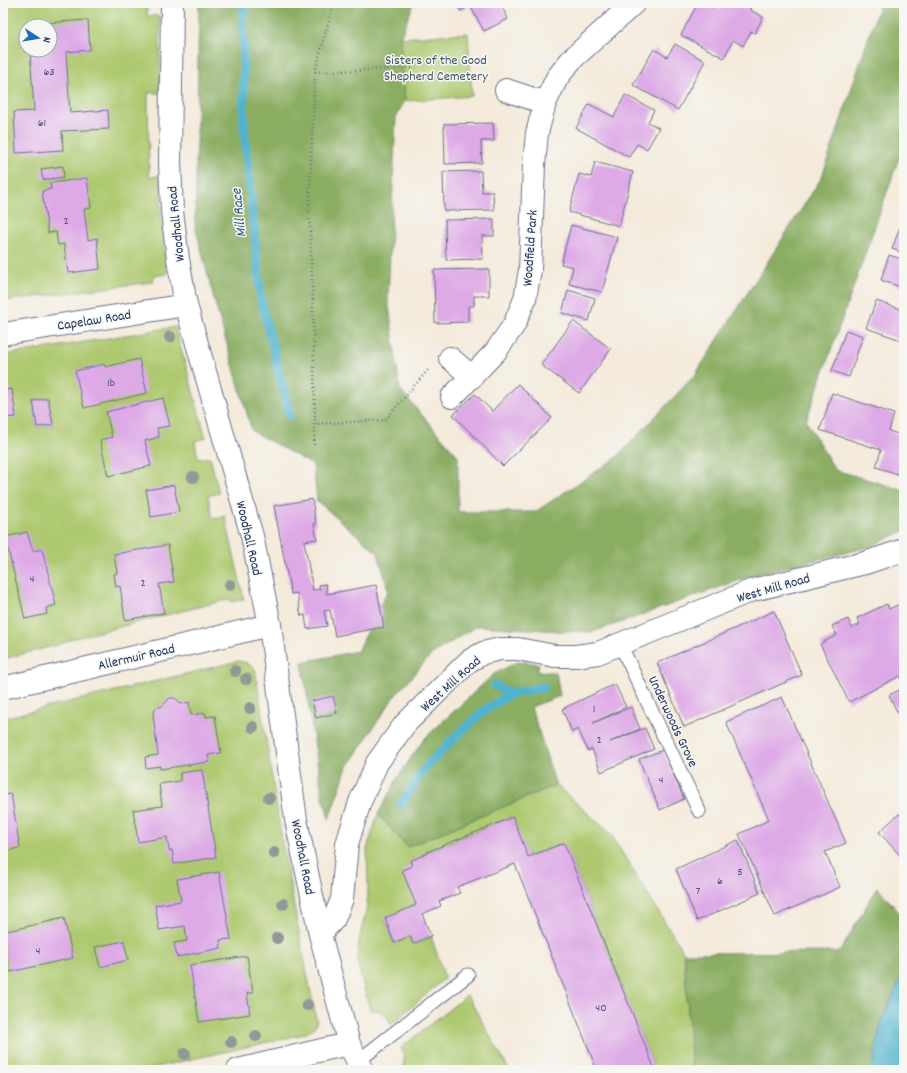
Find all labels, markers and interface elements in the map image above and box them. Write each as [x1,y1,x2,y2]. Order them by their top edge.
north arrow [18,18,58,58]
text: N [37,35,54,45]
park label: Sisters of the Good Shepherd Cemetery [384,51,488,87]
house number: 63 [43,64,55,81]
house number: 61 [38,115,46,132]
street label: Woodhall Road [163,185,191,263]
water label: Mill Race [226,186,253,238]
street label: Woodfield Park [518,209,544,287]
house number: 2 [63,213,69,230]
street label: Capelaw Road [56,305,133,337]
house number: 1b [107,375,115,392]
street label: Woodhall Road [230,499,266,578]
street label: West Mill Road [735,569,812,609]
house number: 4 [30,571,35,588]
house number: 2 [140,575,146,592]
street label: Allermuir Road [96,639,177,677]
street label: West Mill Road [417,652,486,717]
street label: Underwoods Grove [642,673,702,771]
house number: 1 [593,701,595,718]
house number: 2 [596,732,602,749]
house number: 4 [659,772,664,789]
street label: Woodhall Road [285,818,319,897]
house number: 5 [737,864,743,881]
house number: 6 [717,873,723,890]
house number: 7 [696,883,701,900]
house number: 4 [36,943,41,960]
house number: 40 [595,1000,607,1017]

